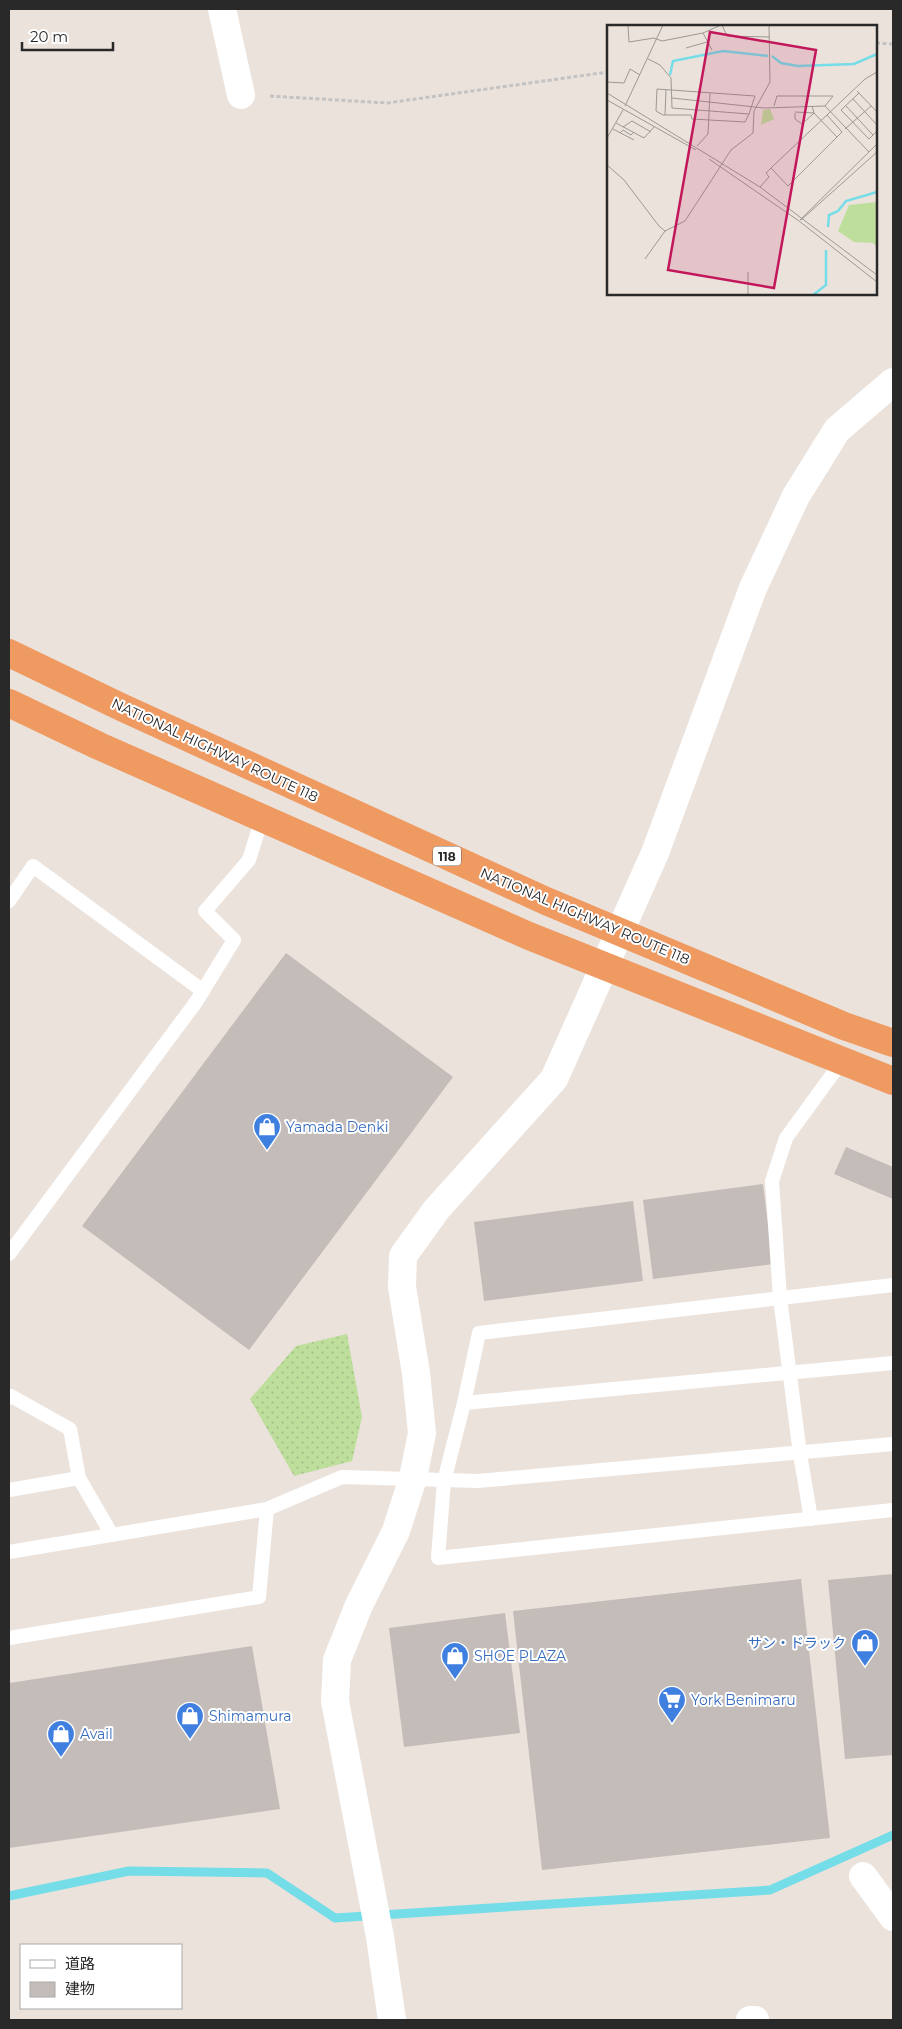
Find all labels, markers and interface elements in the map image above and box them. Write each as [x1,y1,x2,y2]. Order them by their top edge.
scale bar [22,20,114,52]
inset map [607,25,877,295]
text: 20 m [30,27,68,46]
street label: NATIONAL HIGHWAY ROUTE 118 [109,694,321,806]
road number: 118 [433,846,461,866]
street label: NATIONAL HIGHWAY ROUTE 118 [478,864,692,968]
shop icon: Yamada Denki [252,1112,282,1151]
place label: Yamada Denki [286,1118,388,1136]
shop icon: サン・ドラック [850,1628,880,1667]
place label: サン・ドラック [748,1634,846,1652]
shop icon: SHOE PLAZA [440,1641,470,1680]
place label: SHOE PLAZA [474,1647,567,1665]
supermarket icon: York Benimaru [657,1685,687,1724]
place label: York Benimaru [691,1691,796,1709]
shop icon: Shimamura [175,1701,205,1740]
place label: Shimamura [209,1707,292,1725]
shop icon: Avail [46,1719,76,1758]
place label: Avail [80,1725,113,1743]
legend [20,1944,182,2009]
text: 道路 [65,1954,95,1973]
text: 建物 [65,1979,95,1998]

